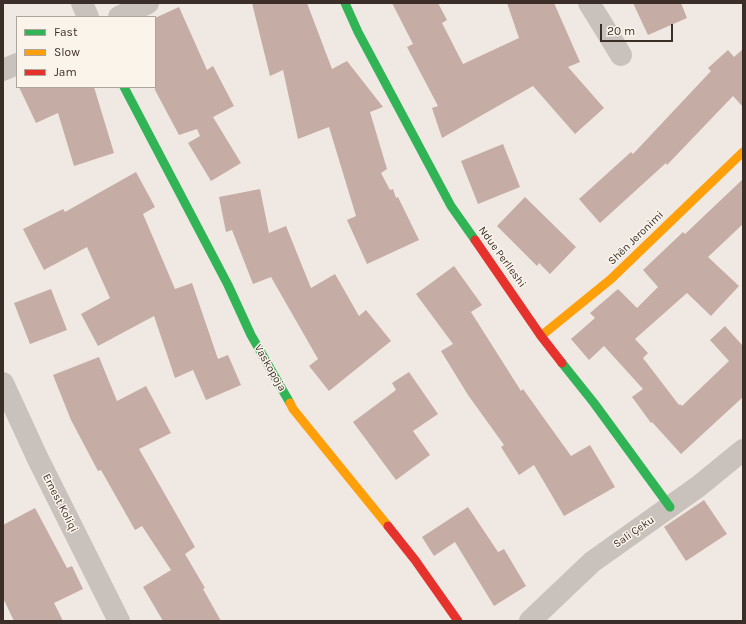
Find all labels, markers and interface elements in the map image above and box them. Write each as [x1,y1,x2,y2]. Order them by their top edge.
legend [16,16,156,88]
scale bar [602,16,675,42]
text: 20 m [607,24,635,38]
text: Fast [54,25,77,39]
text: Slow [54,45,80,59]
text: Jam [54,65,77,79]
street label: Shën Jeronimi [606,208,666,268]
street label: Ndue Perlleshi [475,224,529,290]
street label: Vaskopoja [251,342,289,394]
street label: Ernest Koliqi [40,472,80,534]
street label: Sali Çeku [611,513,657,551]

